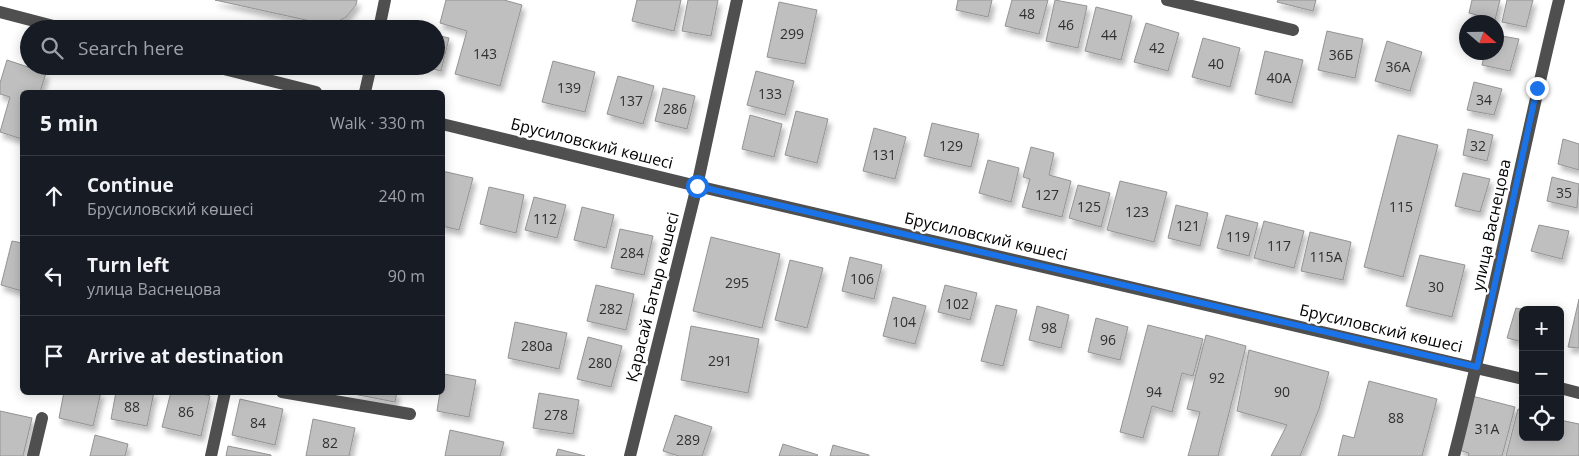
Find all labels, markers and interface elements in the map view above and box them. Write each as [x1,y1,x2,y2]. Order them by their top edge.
house number: 48 [1019,4,1035,23]
house number: 46 [1058,15,1074,34]
north arrow [1459,15,1504,60]
search box [20,20,445,75]
house number: 299 [780,24,804,43]
house number: 44 [1101,25,1117,44]
icon: search [38,34,66,62]
text: Search here [78,35,184,61]
house number: 42 [1149,38,1165,57]
house number: 143 [473,44,497,63]
house number: 36Б [1329,45,1353,64]
house number: 40 [1208,54,1224,73]
house number: 36А [1386,57,1411,76]
house number: 40А [1267,68,1292,87]
route end [1526,77,1549,100]
house number: 139 [557,78,581,97]
house number: 133 [758,84,782,103]
house number: 34 [1476,90,1492,109]
house number: 137 [619,91,643,110]
house number: 286 [663,99,687,118]
text: 5 min [40,109,98,137]
text: Walk · 330 m [330,112,425,134]
street label: Брусиловский көшесі [508,112,676,174]
house number: 129 [939,136,963,155]
house number: 32 [1470,136,1486,155]
house number: 131 [872,145,896,164]
street label: улица Васнецова [1466,157,1516,293]
text: Continue [87,172,174,198]
route start [686,175,709,198]
icon: ahead [40,182,68,210]
house number: 35 [1556,183,1572,202]
text: 240 m [379,185,425,207]
house number: 127 [1035,185,1059,204]
house number: 125 [1077,197,1101,216]
house number: 115 [1389,197,1413,216]
text: Брусиловский көшесі [87,198,254,220]
house number: 123 [1125,202,1149,221]
street label: Брусиловский көшесі [902,207,1070,265]
house number: 112 [533,209,557,228]
street label: Қарасай Батыр көшесі [620,210,684,384]
house number: 121 [1176,216,1200,235]
house number: 119 [1226,227,1250,246]
house number: 117 [1267,236,1291,255]
house number: 284 [620,243,644,262]
house number: 115А [1310,247,1343,266]
text: Turn left [87,252,169,278]
icon: left [40,262,68,290]
text: 90 m [388,265,425,287]
house number: 106 [850,269,874,288]
house number: 295 [725,273,749,292]
house number: 30 [1428,277,1444,296]
text: улица Васнецова [87,278,221,300]
house number: 102 [945,294,969,313]
house number: 282 [599,299,623,318]
street label: Брусиловский көшесі [1297,299,1465,357]
map controls [1519,306,1564,441]
button: + [1519,306,1564,351]
house number: 104 [892,312,916,331]
house number: 98 [1041,318,1057,337]
house number: 96 [1100,330,1116,349]
house number: 280а [521,336,553,355]
icon: arrive [40,342,68,370]
text: Arrive at destination [87,343,284,369]
house number: 291 [708,351,732,370]
button: − [1519,351,1564,396]
house number: 280 [588,353,612,372]
house number: 92 [1209,368,1225,387]
house number: 94 [1146,382,1162,401]
house number: 90 [1274,382,1290,401]
button: locate [1519,396,1564,441]
house number: 88 [124,397,140,416]
house number: 86 [178,402,194,421]
house number: 278 [544,405,568,424]
house number: 88 [1388,408,1404,427]
house number: 84 [250,413,266,432]
house number: 31А [1475,419,1500,438]
house number: 289 [676,430,700,449]
house number: 82 [322,433,338,452]

